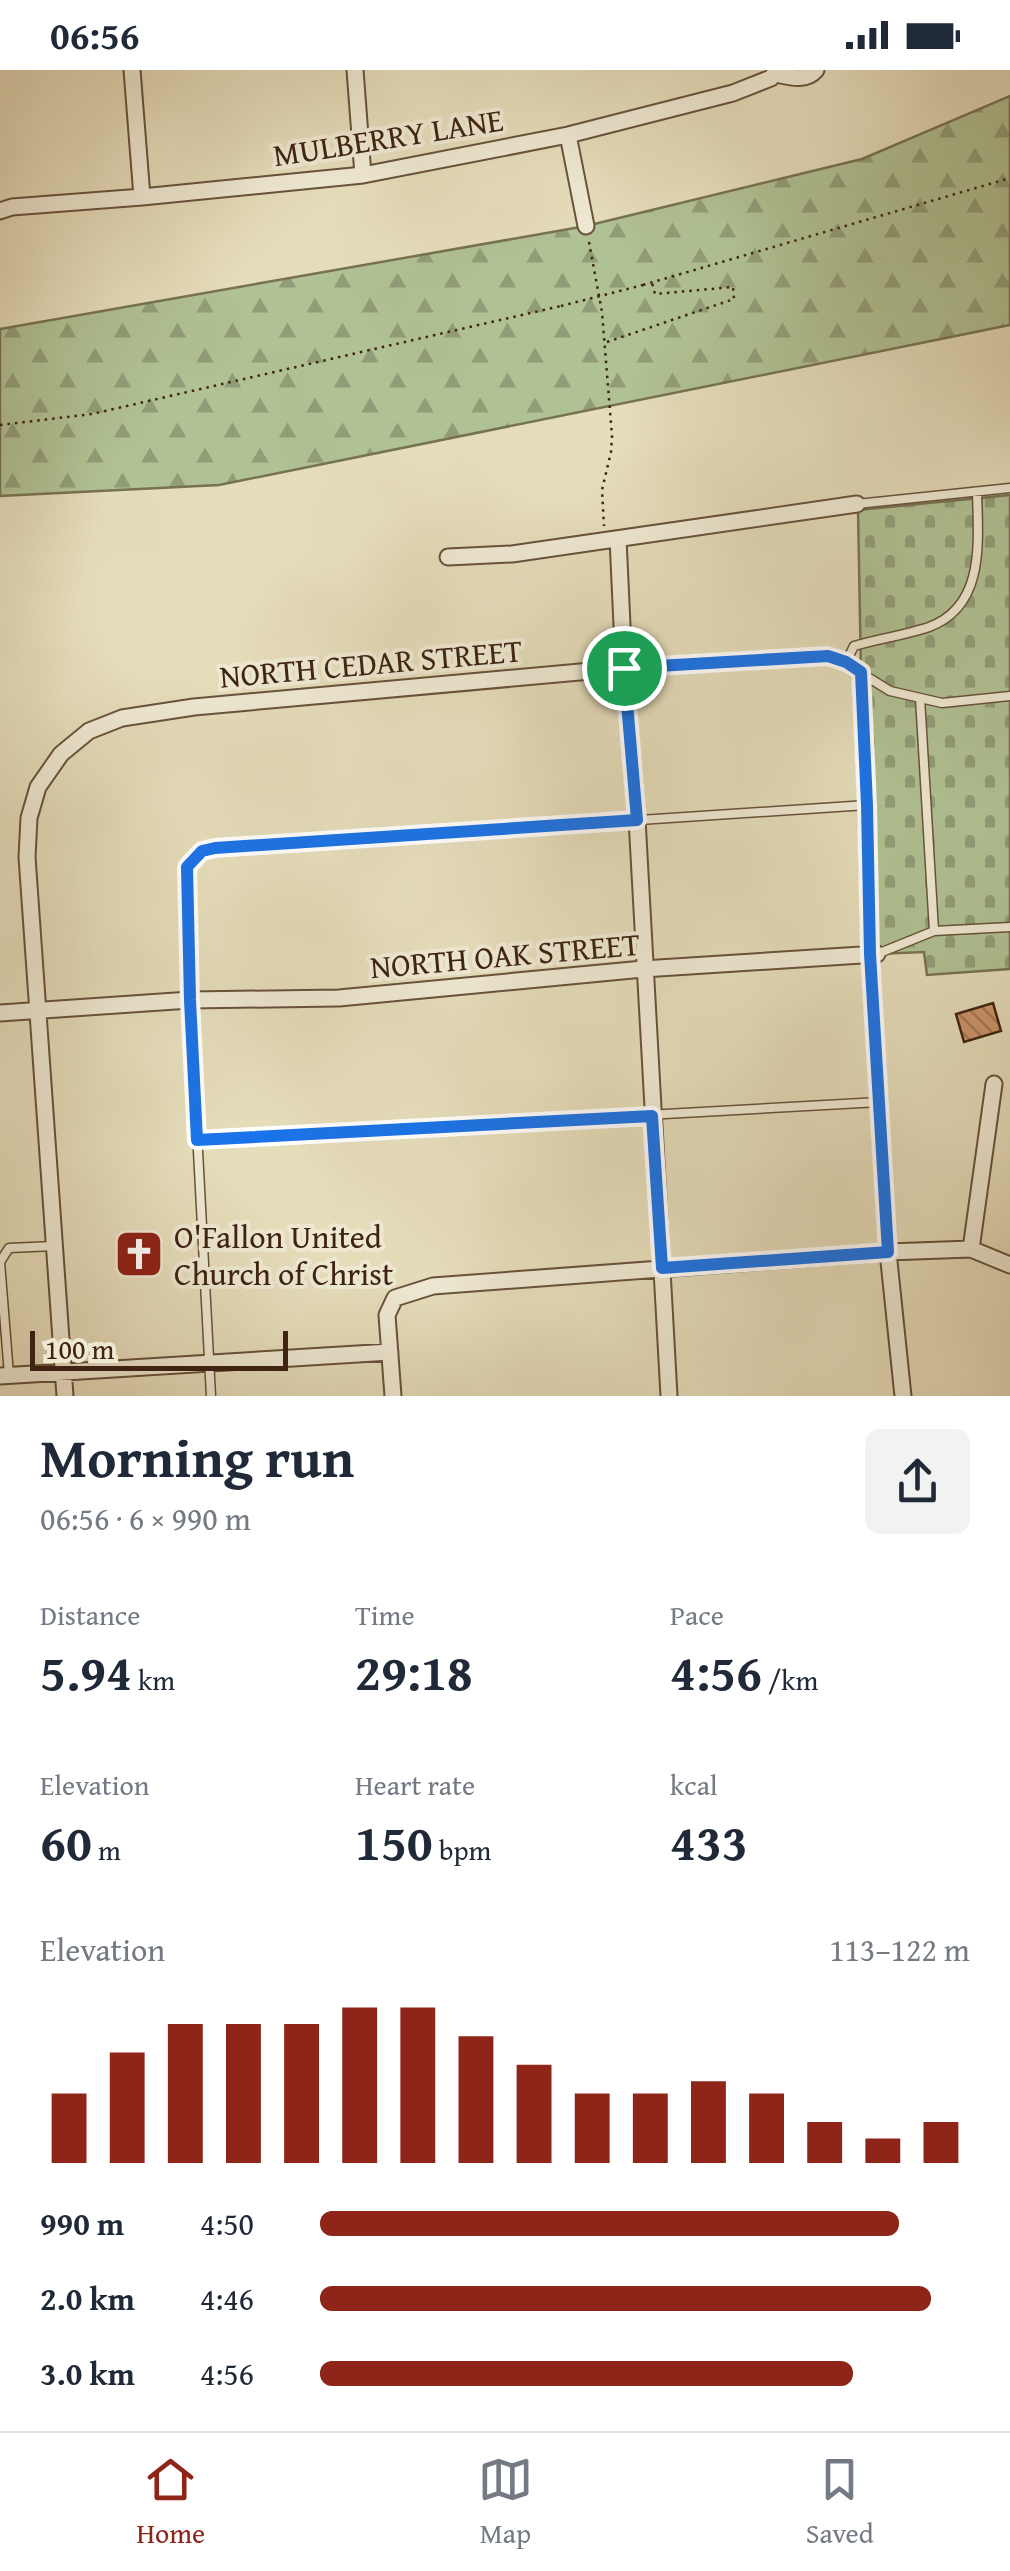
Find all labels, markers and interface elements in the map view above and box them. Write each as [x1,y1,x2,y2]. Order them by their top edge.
text: 06:56 [50,7,140,63]
street label: MULBERRY LANE [270,96,506,178]
street label: NORTH CEDAR STREET [218,626,524,700]
pin [582,626,667,711]
icon: arrive [597,641,652,696]
street label: NORTH OAK STREET [368,920,642,990]
place label: O'Fallon United Church of Christ [174,1213,393,1297]
church icon: O'Fallon United Church of Christ [113,1228,165,1280]
scale bar [30,1326,288,1371]
text: 100 m [45,1328,114,1369]
text: Morning run [40,1417,354,1497]
button: share [865,1429,970,1534]
text: 06:56 · 6 × 990 m [40,1495,251,1542]
text: Distance [40,1594,140,1635]
text: Time [355,1594,415,1635]
text: Pace [670,1594,724,1635]
text: 5.94 [40,1635,132,1708]
text: 29:18 [355,1635,473,1708]
text: 4:56 [670,1635,762,1708]
text: km [132,1659,175,1700]
text: /km [762,1659,818,1700]
text: Elevation [40,1764,150,1805]
text: Heart rate [355,1764,475,1805]
text: kcal [670,1764,718,1805]
text: 60 [40,1805,92,1878]
text: 150 [355,1805,433,1878]
text: 433 [670,1805,748,1878]
text: m [92,1829,121,1870]
text: bpm [433,1829,491,1870]
text: Elevation [40,1926,165,1973]
text: 113–122 m [829,1926,970,1973]
text: 990 m [40,2200,124,2247]
text: 4:50 [200,2200,254,2247]
text: 2.0 km [40,2275,135,2322]
text: 4:46 [200,2275,254,2322]
text: 3.0 km [40,2350,135,2397]
text: 4:56 [200,2350,254,2397]
tab: Home [136,2452,205,2553]
tab: Map [478,2452,533,2553]
tab: Saved [806,2452,874,2553]

